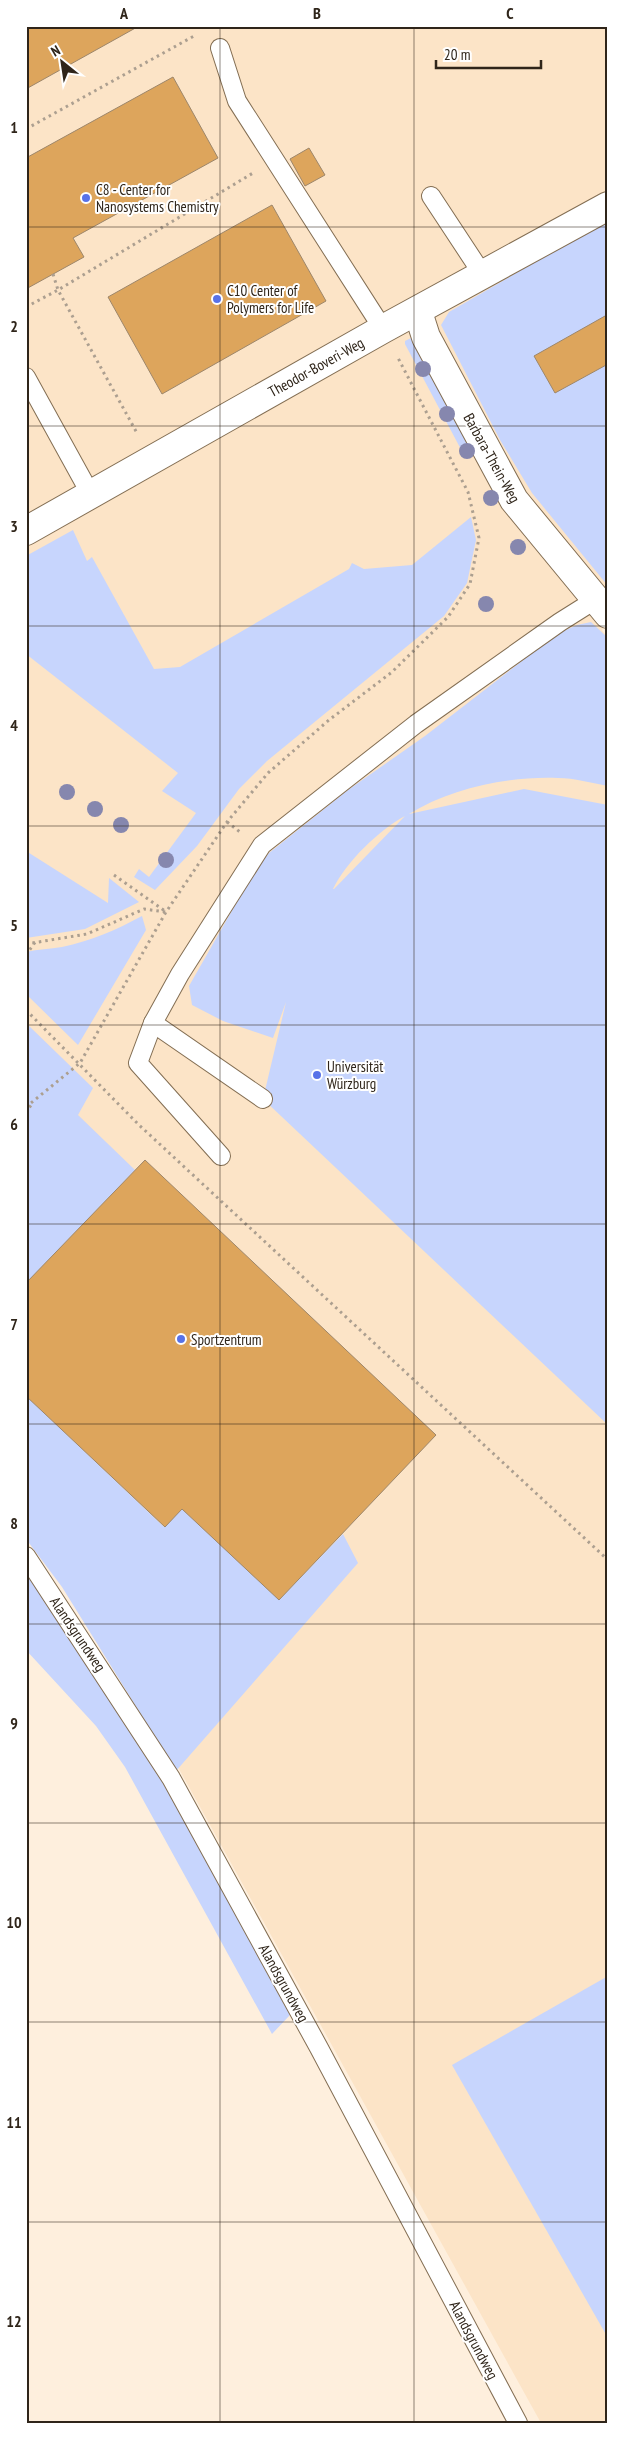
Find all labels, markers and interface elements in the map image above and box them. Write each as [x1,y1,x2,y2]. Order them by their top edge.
text: A [119,3,129,23]
text: B [313,3,321,23]
text: C [506,3,514,23]
north arrow [38,38,88,88]
scale bar [436,38,542,70]
text: N [48,41,63,60]
text: 20 m [444,45,470,64]
text: 1 [10,117,18,137]
place label: C8 - Center for Nanosystems Chemistry [96,180,219,216]
marker: C8 - Center for Nanosystems Chemistry [80,192,92,204]
place label: C10 Center of Polymers for Life [227,281,314,317]
marker: C10 Center of Polymers for Life [211,293,223,305]
text: 2 [10,316,18,336]
street label: Theodor-Boveri-Weg [265,333,367,401]
street label: Barbara-Thein-Weg [460,410,524,506]
text: 3 [10,516,18,536]
text: 4 [10,715,18,735]
text: 5 [10,915,18,935]
place label: Universität Würzburg [327,1057,383,1093]
marker: Universität Würzburg [311,1069,323,1081]
text: 6 [10,1114,18,1134]
text: 7 [10,1314,18,1334]
place label: Sportzentrum [191,1330,262,1349]
marker: Sportzentrum [175,1333,187,1345]
text: 8 [10,1513,18,1533]
street label: Alandsgrundweg [46,1593,110,1675]
text: 9 [10,1713,18,1733]
text: 10 [6,1912,22,1932]
street label: Alandsgrundweg [255,1941,313,2025]
text: 11 [6,2112,22,2132]
street label: Alandsgrundweg [445,2297,503,2383]
text: 12 [6,2311,22,2331]

